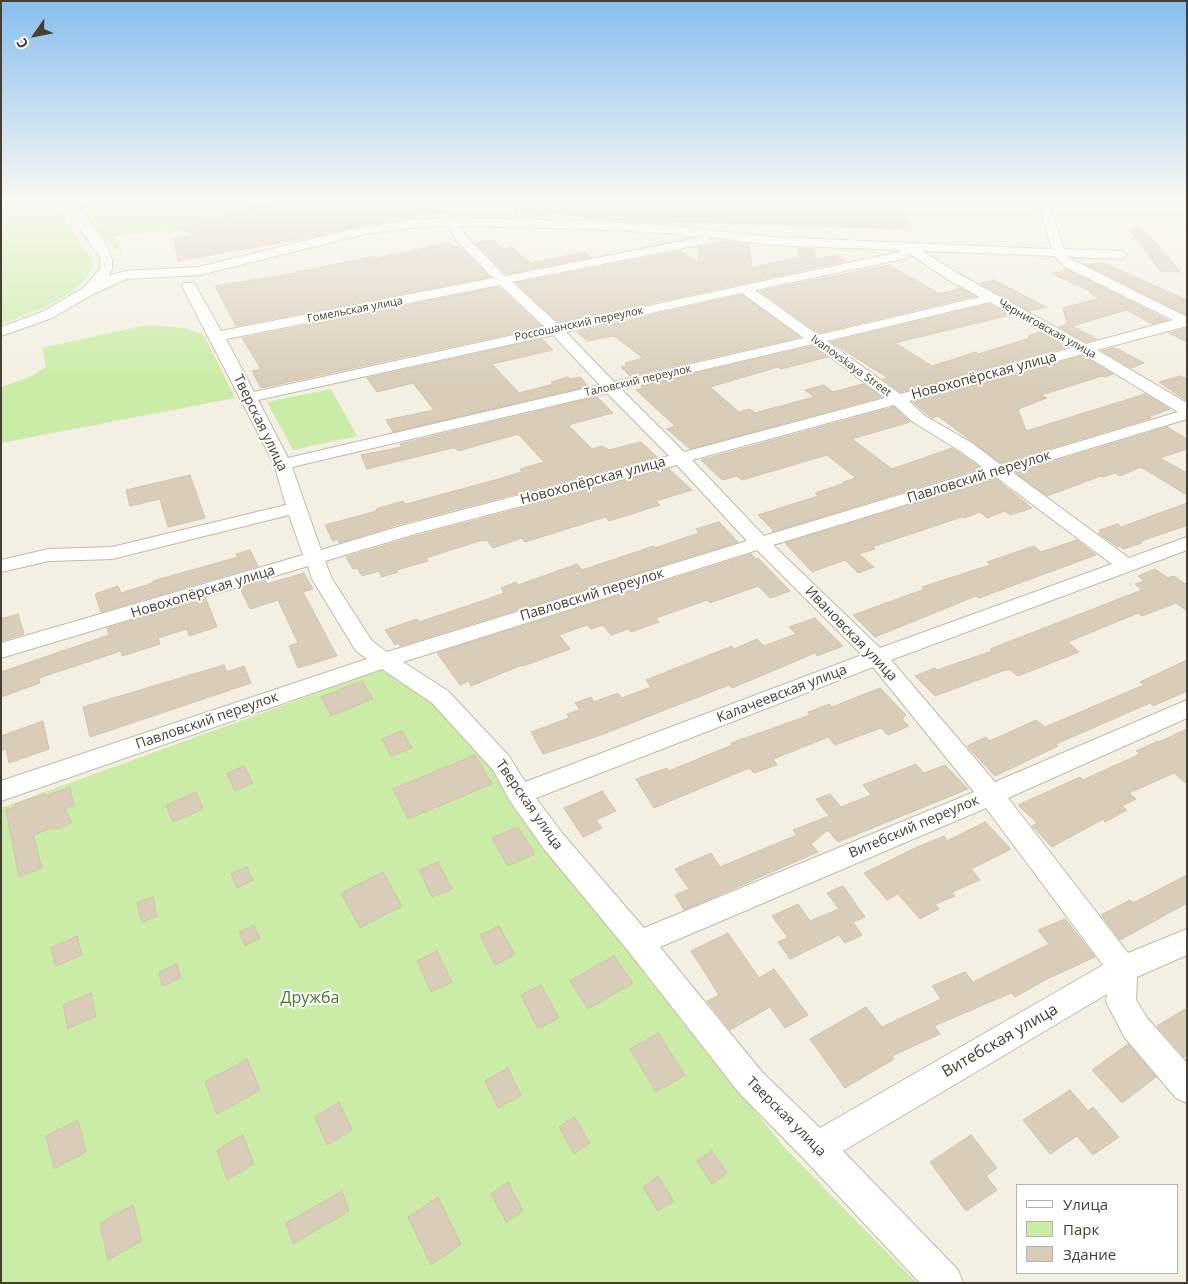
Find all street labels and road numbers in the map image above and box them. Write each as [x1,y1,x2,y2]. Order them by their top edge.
street label: Гомельская улица [306,294,404,326]
street label: Черниговская улица [996,297,1098,361]
street label: Россошанский переулок [514,304,644,344]
street label: Ivanovskaya Street [808,332,894,400]
street label: Новохопёрская улица [910,349,1058,403]
street label: Таловский переулок [583,362,693,400]
street label: Тверская улица [229,372,291,474]
street label: Павловский переулок [905,447,1053,507]
street label: Новохопёрская улица [519,454,667,508]
street label: Новохопёрская улица [129,562,277,622]
street label: Павловский переулок [518,565,666,625]
street label: Ивановская улица [801,583,901,685]
street label: Калачеевская улица [715,661,849,727]
street label: Павловский переулок [134,689,280,753]
street label: Тверская улица [492,757,566,853]
street label: Витебский переулок [846,792,982,862]
street label: Витебская улица [939,1000,1061,1082]
street label: Тверская улица [743,1074,829,1160]

